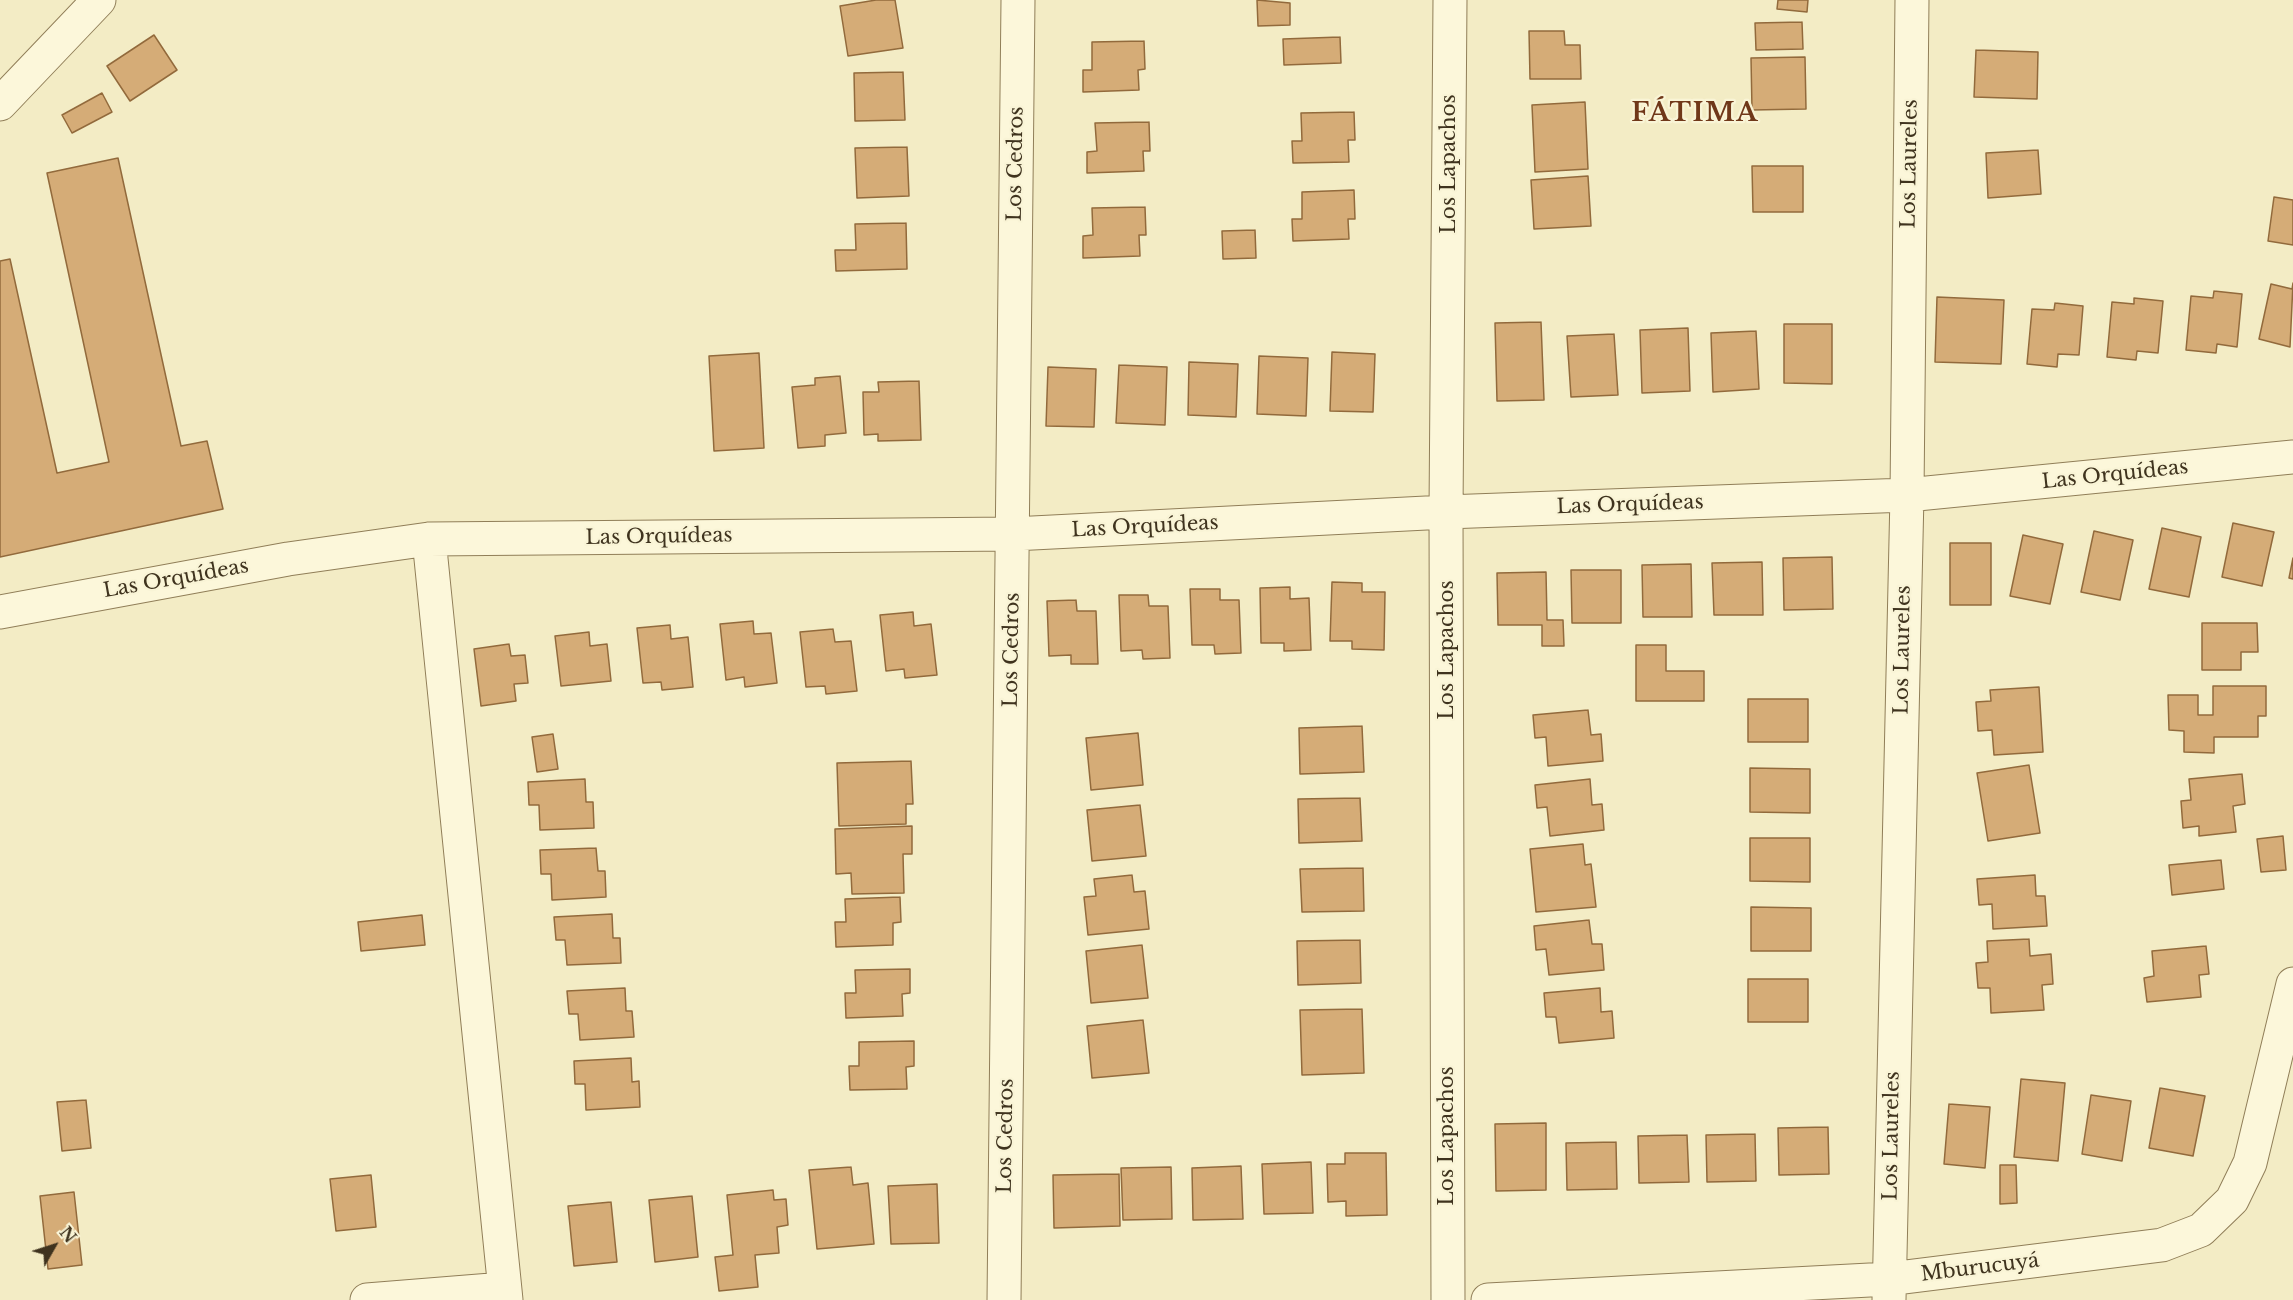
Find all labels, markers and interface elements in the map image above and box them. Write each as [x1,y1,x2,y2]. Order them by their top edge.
street label: Los Lapachos [1437,94,1461,234]
district label: FÁTIMA [1631,98,1759,130]
street label: Los Laureles [1897,99,1923,229]
street label: Los Cedros [1003,106,1029,222]
street label: Las Orquídeas [2041,455,2189,495]
street label: Las Orquídeas [1556,490,1704,520]
street label: Las Orquídeas [1071,511,1219,543]
street label: Las Orquídeas [585,524,733,550]
street label: Las Orquídeas [101,554,251,604]
street label: Los Lapachos [1435,580,1459,720]
street label: Los Laureles [1890,585,1916,715]
street label: Los Cedros [999,592,1025,708]
street label: Los Lapachos [1435,1066,1459,1206]
street label: Los Laureles [1879,1071,1905,1201]
street label: Los Cedros [993,1078,1019,1194]
north arrow [24,1216,84,1276]
text: N [55,1223,80,1247]
street label: Mburucuyá [1919,1249,2041,1287]

